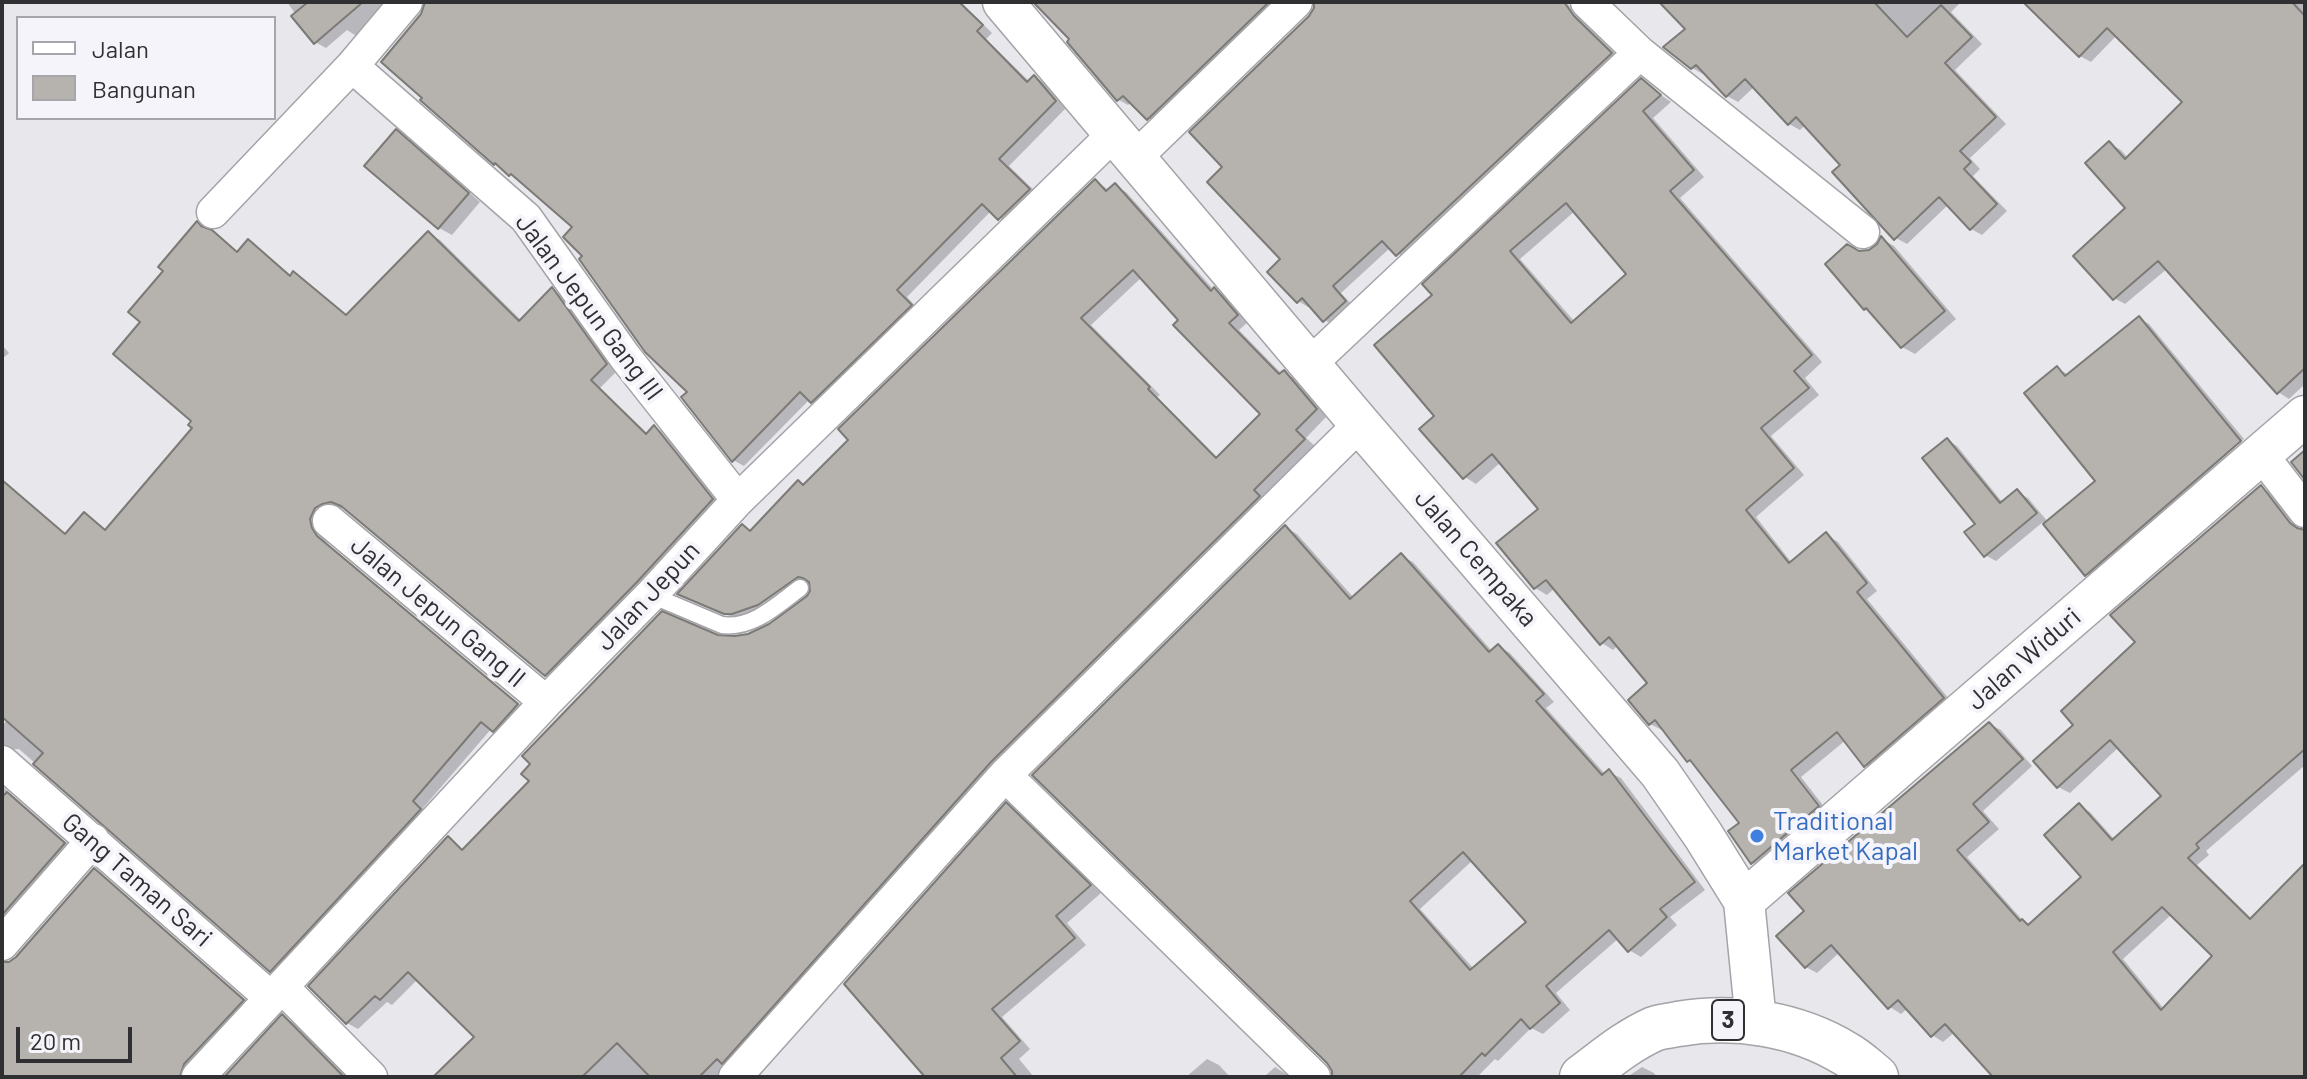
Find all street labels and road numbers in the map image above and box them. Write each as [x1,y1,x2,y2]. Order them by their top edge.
street label: Jalan Jepun Gang III [509,208,669,406]
street label: Jalan Cempaka [1408,483,1544,633]
street label: Jalan Jepun Gang II [344,530,532,694]
street label: Jalan Jepun [590,535,706,657]
street label: Jalan Widuri [1961,601,2087,717]
street label: Gang Taman Sari [56,806,218,954]
road number: 3 [1712,1000,1744,1040]

